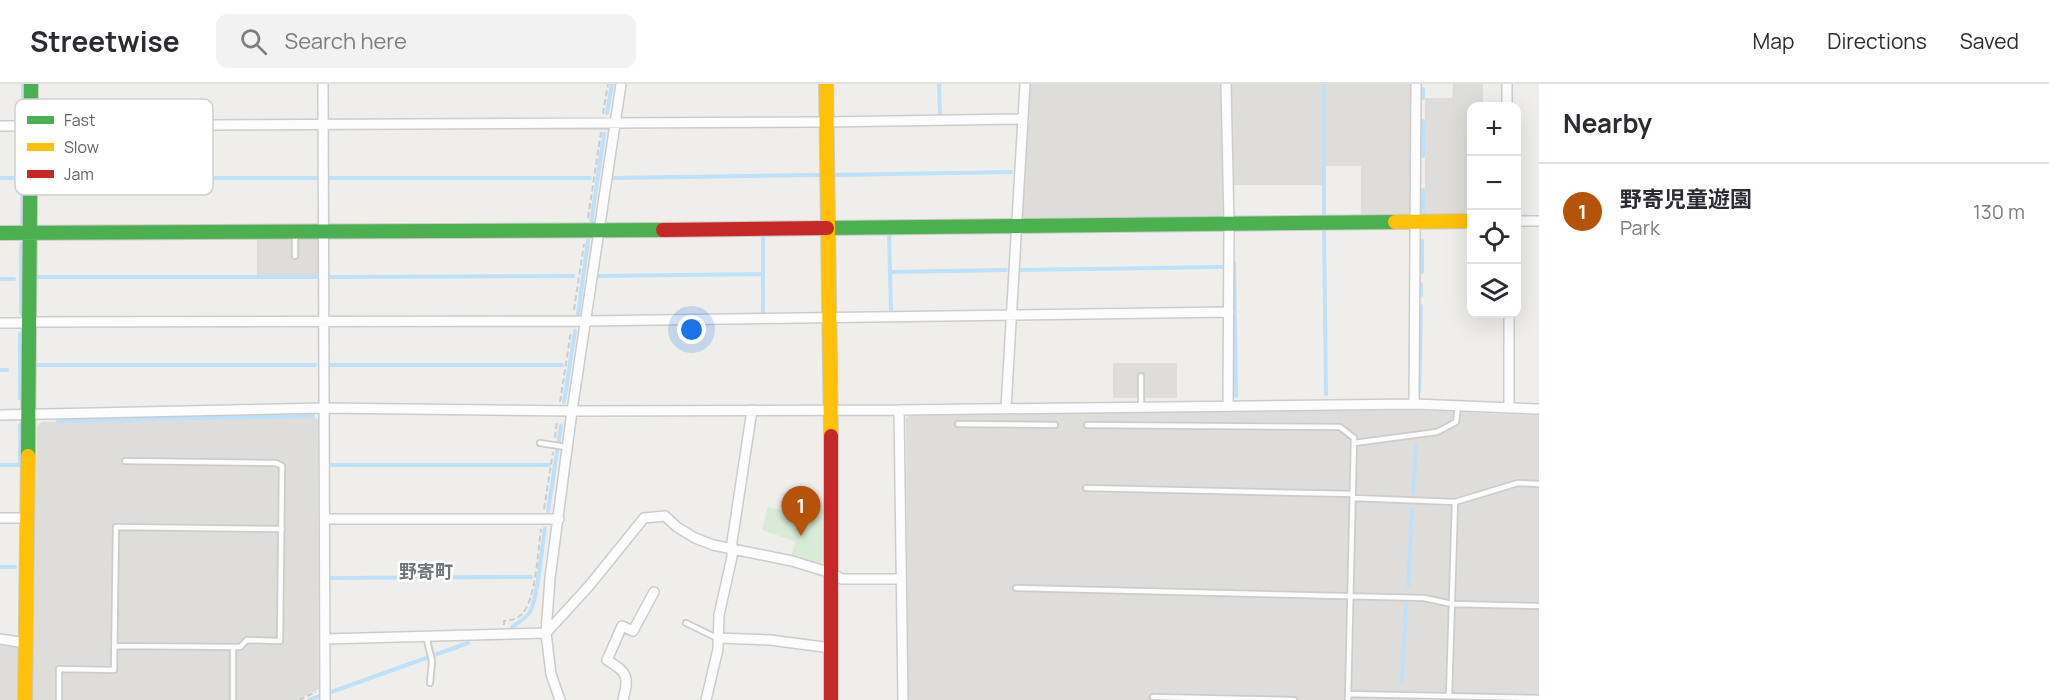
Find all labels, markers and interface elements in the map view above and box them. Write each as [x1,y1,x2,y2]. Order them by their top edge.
search box [216,14,636,68]
text: Streetwise [30,22,180,60]
icon: search [237,25,270,58]
text: Search here [285,26,407,56]
text: Map [1753,27,1794,55]
text: Directions [1827,27,1927,55]
text: Saved [1960,27,2019,55]
legend [15,99,213,195]
map controls [1467,102,1521,318]
button: + [1467,102,1521,156]
text: Nearby [1563,105,1652,141]
text: Fast [64,109,95,131]
text: Slow [64,136,99,158]
button: − [1467,156,1521,210]
text: Jam [64,163,94,185]
text: 野寄児童遊園 [1620,184,1752,214]
text: 1 [1578,198,1587,225]
text: 130 m [1973,198,2025,225]
button: locate [1467,210,1521,264]
text: Park [1620,214,1660,241]
button: layers [1467,264,1521,318]
your location [677,315,706,344]
pin: 1 [782,486,820,536]
district label: 野寄町 [399,559,453,583]

